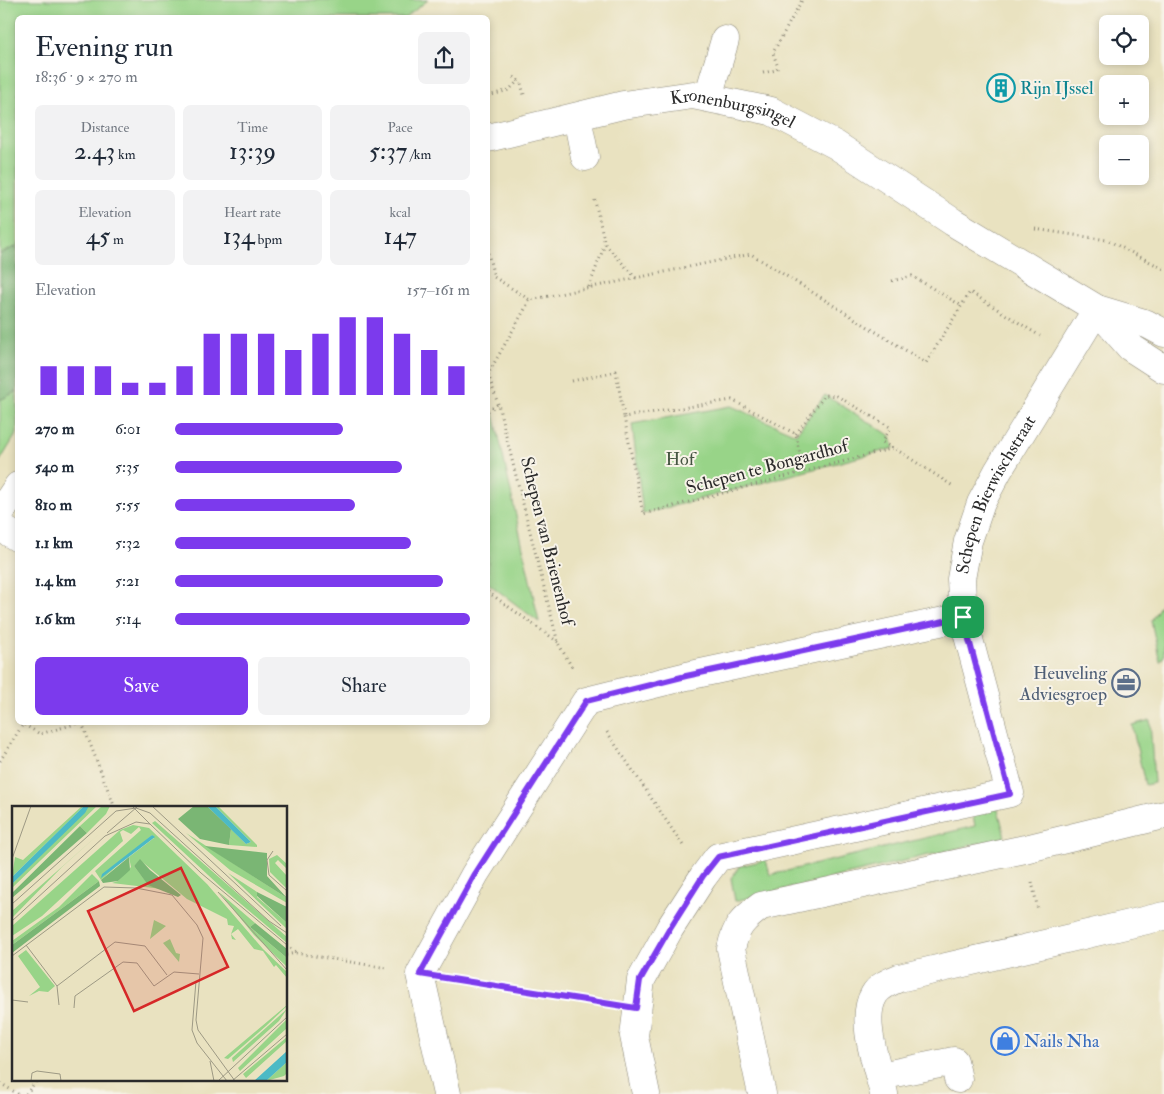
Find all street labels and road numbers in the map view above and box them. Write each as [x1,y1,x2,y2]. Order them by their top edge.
street label: Kronenburgsingel [669,83,800,133]
street label: Schepen Bierwischstraat [951,411,1041,576]
street label: Schepen te Bongardhof [684,434,853,500]
street label: Schepen van Brienenhof [515,454,580,631]

